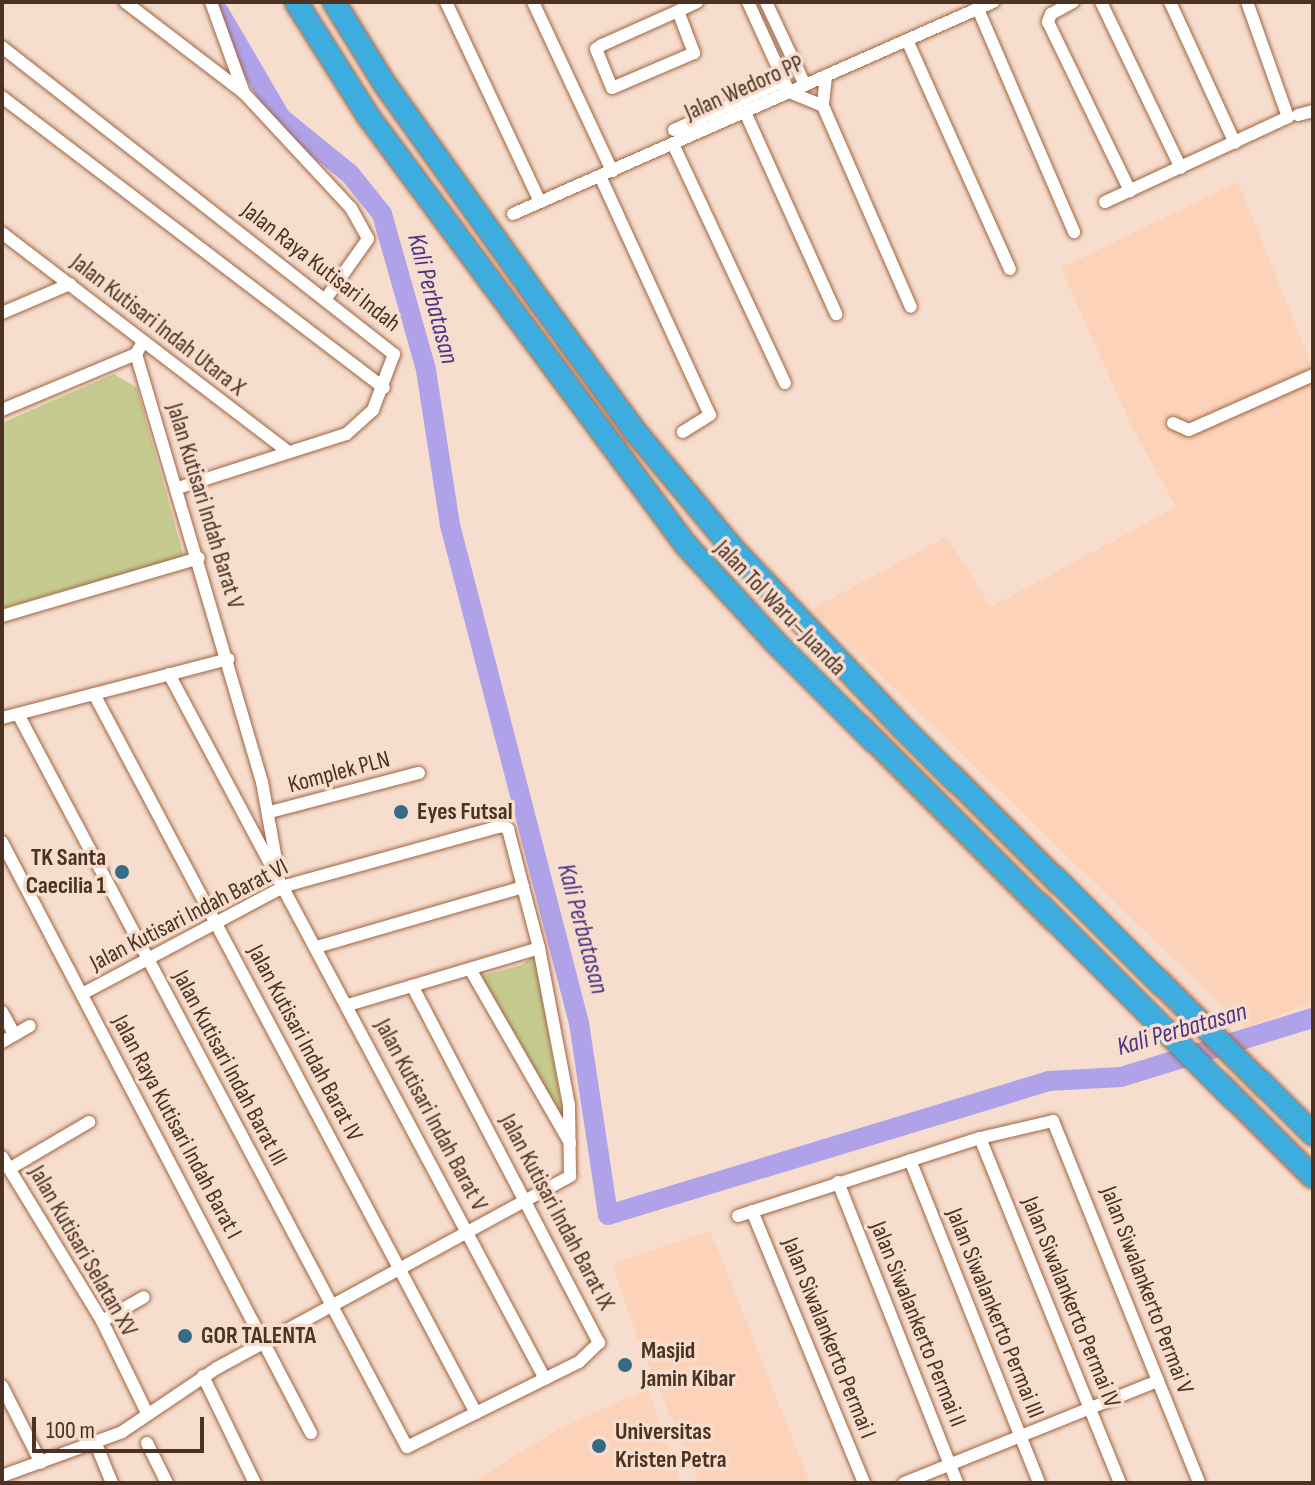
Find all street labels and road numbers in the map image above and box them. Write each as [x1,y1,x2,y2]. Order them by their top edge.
street label: Jalan Wedoro PP [680,49,808,127]
street label: Jalan Raya Kutisari Indah [236,196,406,338]
street label: Jalan Kutisari Indah Utara X [65,248,251,402]
street label: Jalan Kutisari Indah Barat V [160,400,250,612]
street label: Jalan Tol Waru–Juanda [708,534,852,682]
street label: Komplek PLN [285,745,393,799]
street label: Jalan Kutisari Indah Barat VI [85,853,293,977]
street label: Jalan Kutisari Indah Barat IV [241,940,369,1146]
street label: Jalan Kutisari Indah Barat III [166,965,294,1171]
street label: Jalan Raya Kutisari Indah Barat I [106,1010,248,1244]
street label: Jalan Kutisari Indah Barat V [368,1014,494,1216]
street label: Jalan Kutisari Indah Barat IX [493,1109,621,1315]
street label: Jalan Kutisari Selatan XV [22,1160,144,1342]
street label: Jalan Siwalankerto Permai V [1094,1182,1200,1398]
street label: Jalan Siwalankerto Permai IV [1016,1192,1126,1412]
street label: Jalan Siwalankerto Permai III [940,1204,1050,1422]
street label: Jalan Siwalankerto Permai II [864,1217,972,1431]
street label: Jalan Siwalankerto Permai I [776,1233,882,1443]

